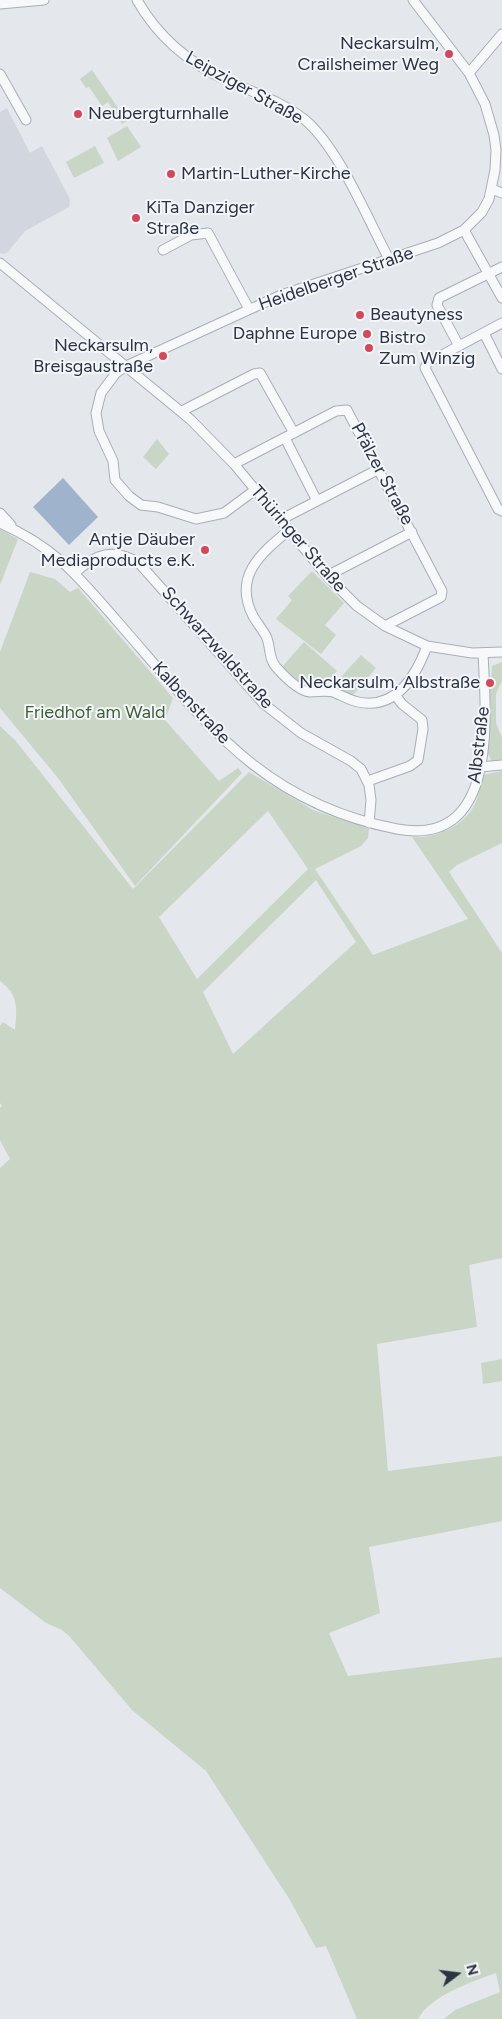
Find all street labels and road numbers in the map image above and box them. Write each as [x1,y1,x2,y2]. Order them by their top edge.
street label: Leipziger Straße [181,47,307,129]
street label: Heidelberger Straße [256,242,416,316]
street label: Pfälzer Straße [346,419,418,529]
street label: Thüringer Straße [246,481,350,597]
street label: Schwarzwaldstraße [157,583,277,713]
street label: Kalbenstraße [147,657,235,749]
street label: Albstraße [464,705,494,785]

